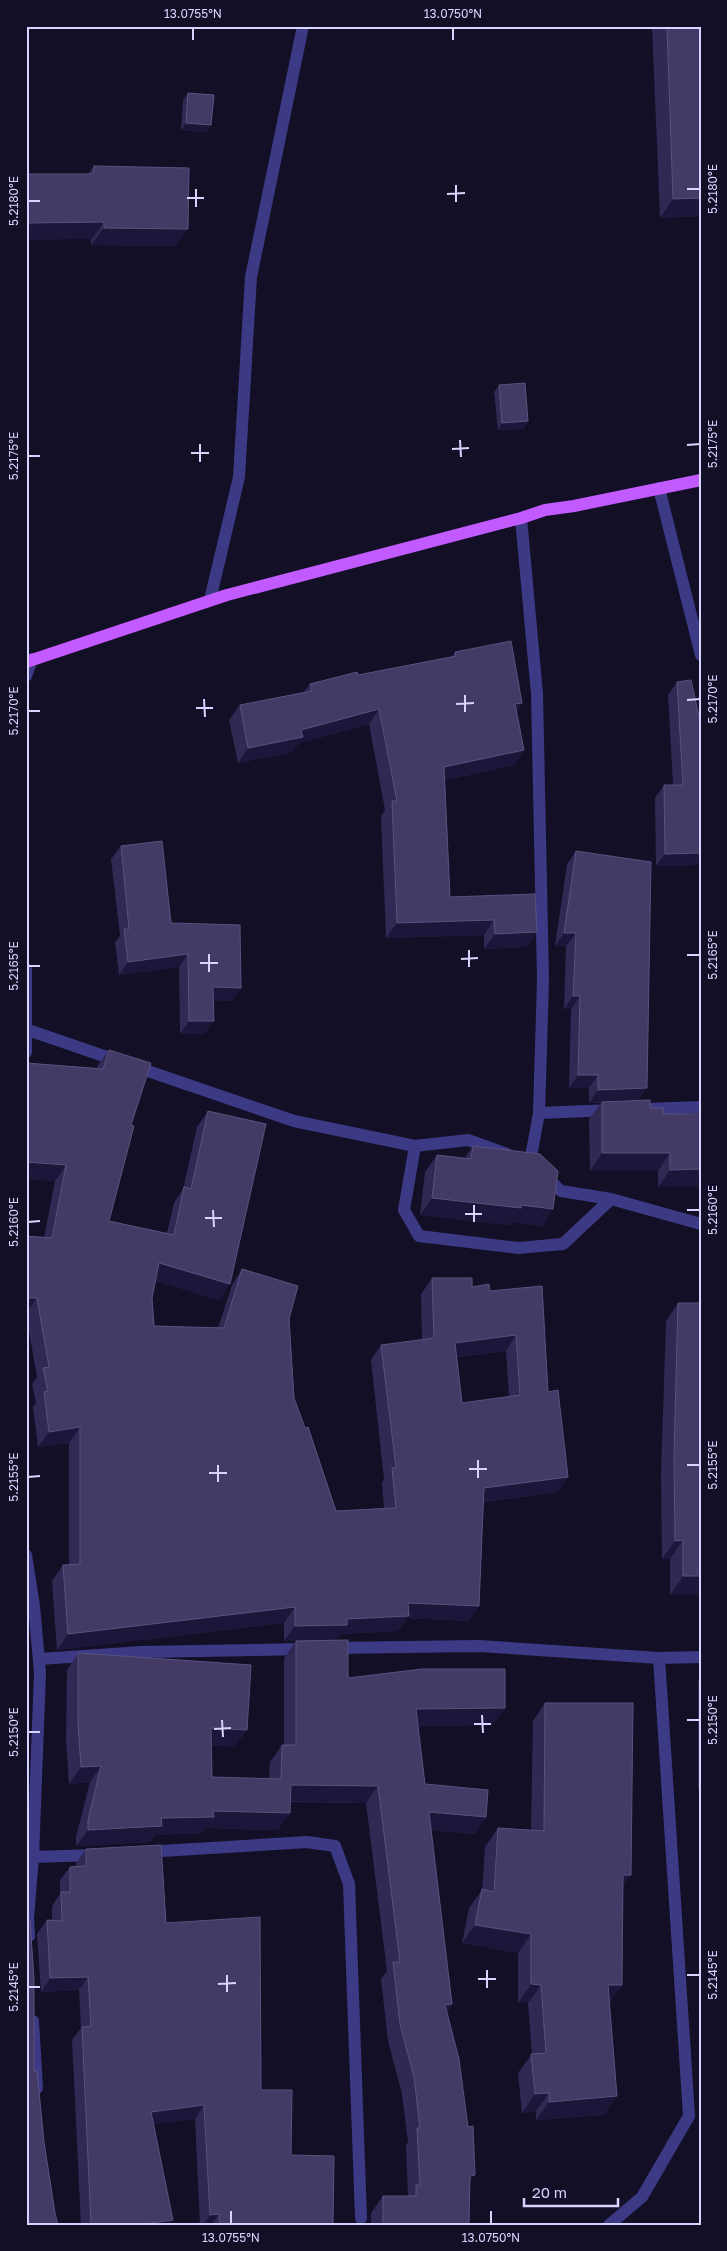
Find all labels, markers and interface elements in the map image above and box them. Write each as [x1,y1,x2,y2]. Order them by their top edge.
text: 13.0755°N [164,6,222,21]
text: 13.0750°N [424,6,482,21]
text: 5.2180°E [705,164,720,214]
text: 5.2180°E [6,176,21,226]
text: 5.2175°E [705,420,720,468]
text: 5.2175°E [6,432,21,480]
text: 5.2170°E [705,674,720,724]
text: 5.2170°E [6,686,21,736]
text: 5.2165°E [705,930,720,980]
text: 5.2165°E [6,941,21,991]
text: 5.2160°E [705,1185,720,1235]
text: 5.2160°E [6,1197,21,1247]
text: 5.2155°E [705,1440,720,1490]
text: 5.2155°E [6,1452,21,1502]
text: 5.2150°E [705,1695,720,1745]
text: 5.2150°E [6,1707,21,1757]
text: 5.2145°E [705,1950,720,2000]
text: 5.2145°E [6,1962,21,2012]
scale bar [524,2176,618,2208]
text: 20 m [532,2183,567,2201]
text: 13.0755°N [202,2230,260,2245]
text: 13.0750°N [462,2230,520,2245]

